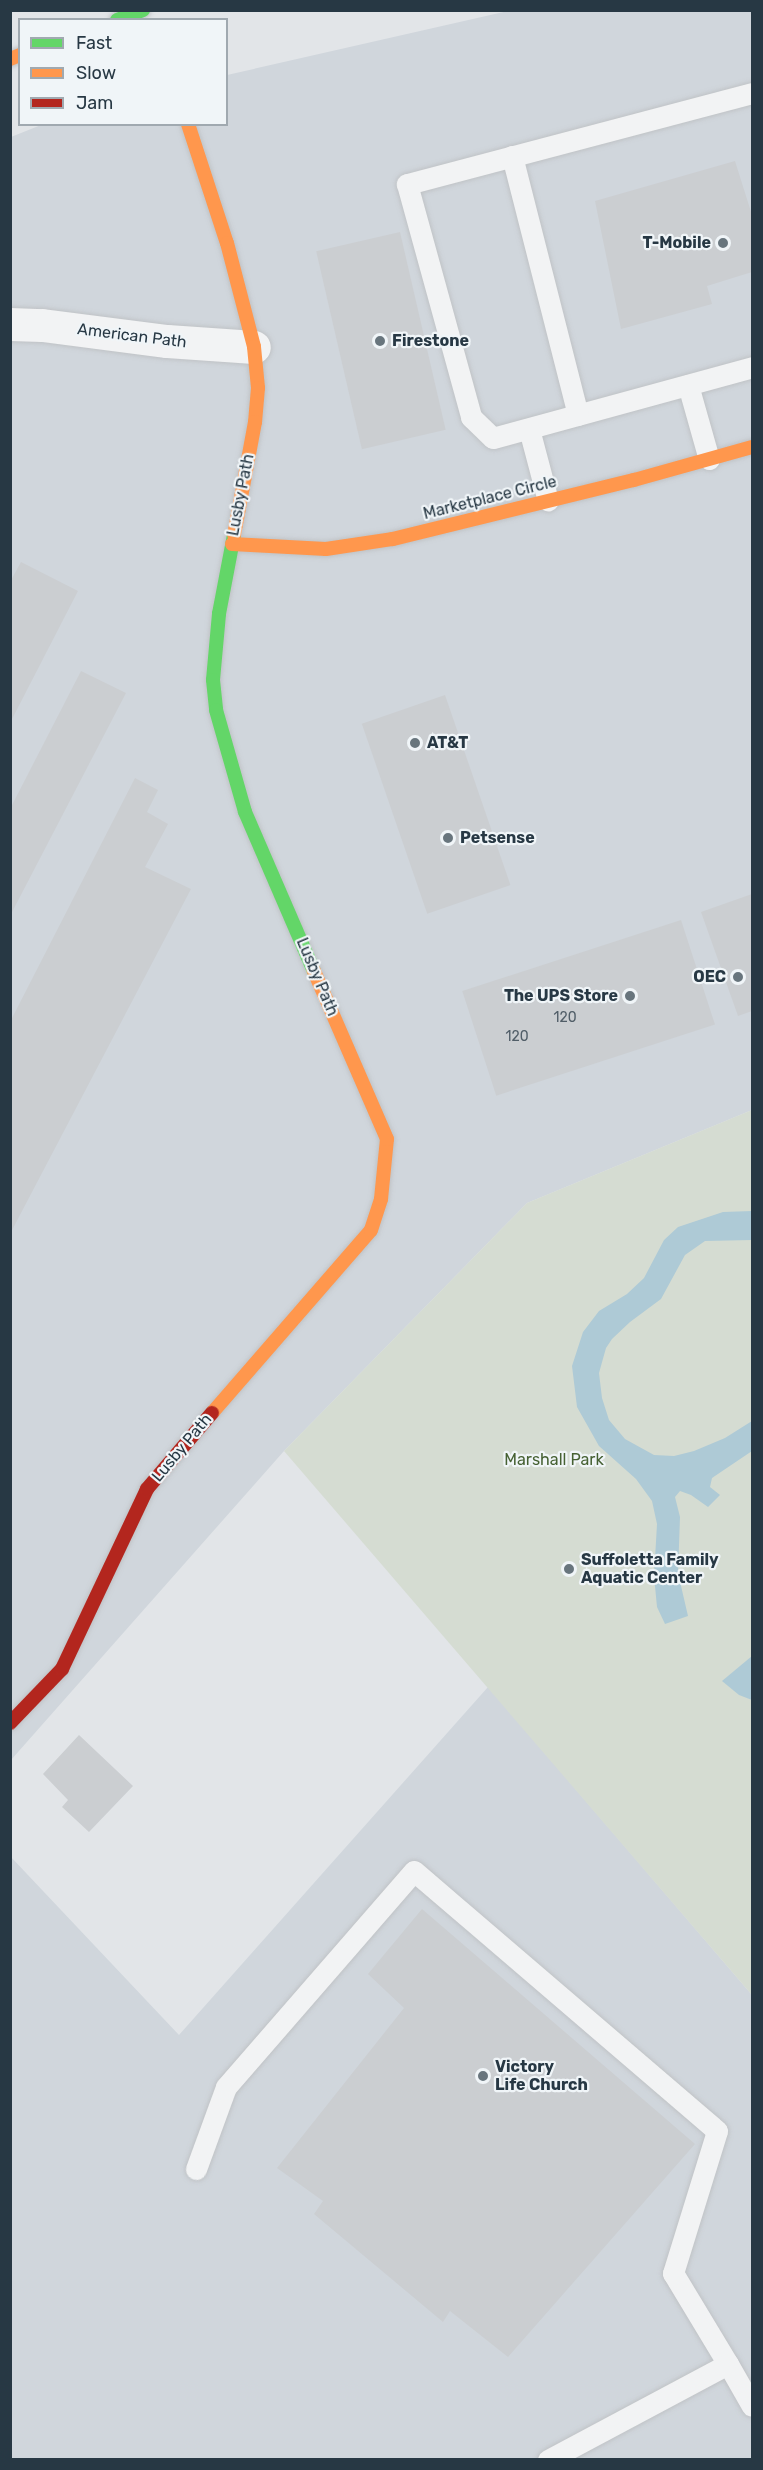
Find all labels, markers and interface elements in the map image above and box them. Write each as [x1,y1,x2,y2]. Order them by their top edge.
legend [18,18,228,126]
text: Fast [76,32,112,54]
text: Slow [76,62,116,84]
text: Jam [76,92,113,114]
place label: T-Mobile [643,233,711,253]
marker: T-Mobile [716,236,730,250]
street label: American Path [76,320,188,352]
place label: Firestone [392,331,469,351]
marker: Firestone [373,334,387,348]
street label: Lusby Path [224,452,258,538]
street label: Marketplace Circle [421,472,559,524]
place label: AT&T [427,733,468,753]
marker: AT&T [408,736,422,750]
place label: Petsense [460,828,535,848]
marker: Petsense [441,831,455,845]
street label: Lusby Path [292,935,342,1019]
place label: OEC [693,967,726,987]
marker: OEC [731,970,745,984]
place label: The UPS Store [504,986,618,1006]
marker: The UPS Store [623,989,637,1003]
house number: 120 [553,1010,577,1026]
house number: 120 [505,1029,529,1045]
street label: Lusby Path [148,1410,216,1486]
park label: Marshall Park [504,1450,604,1470]
place label: Suffoletta Family Aquatic Center [581,1550,719,1588]
marker: Suffoletta Family Aquatic Center [562,1562,576,1576]
place label: Victory Life Church [495,2057,588,2095]
marker: Victory Life Church [476,2069,490,2083]

